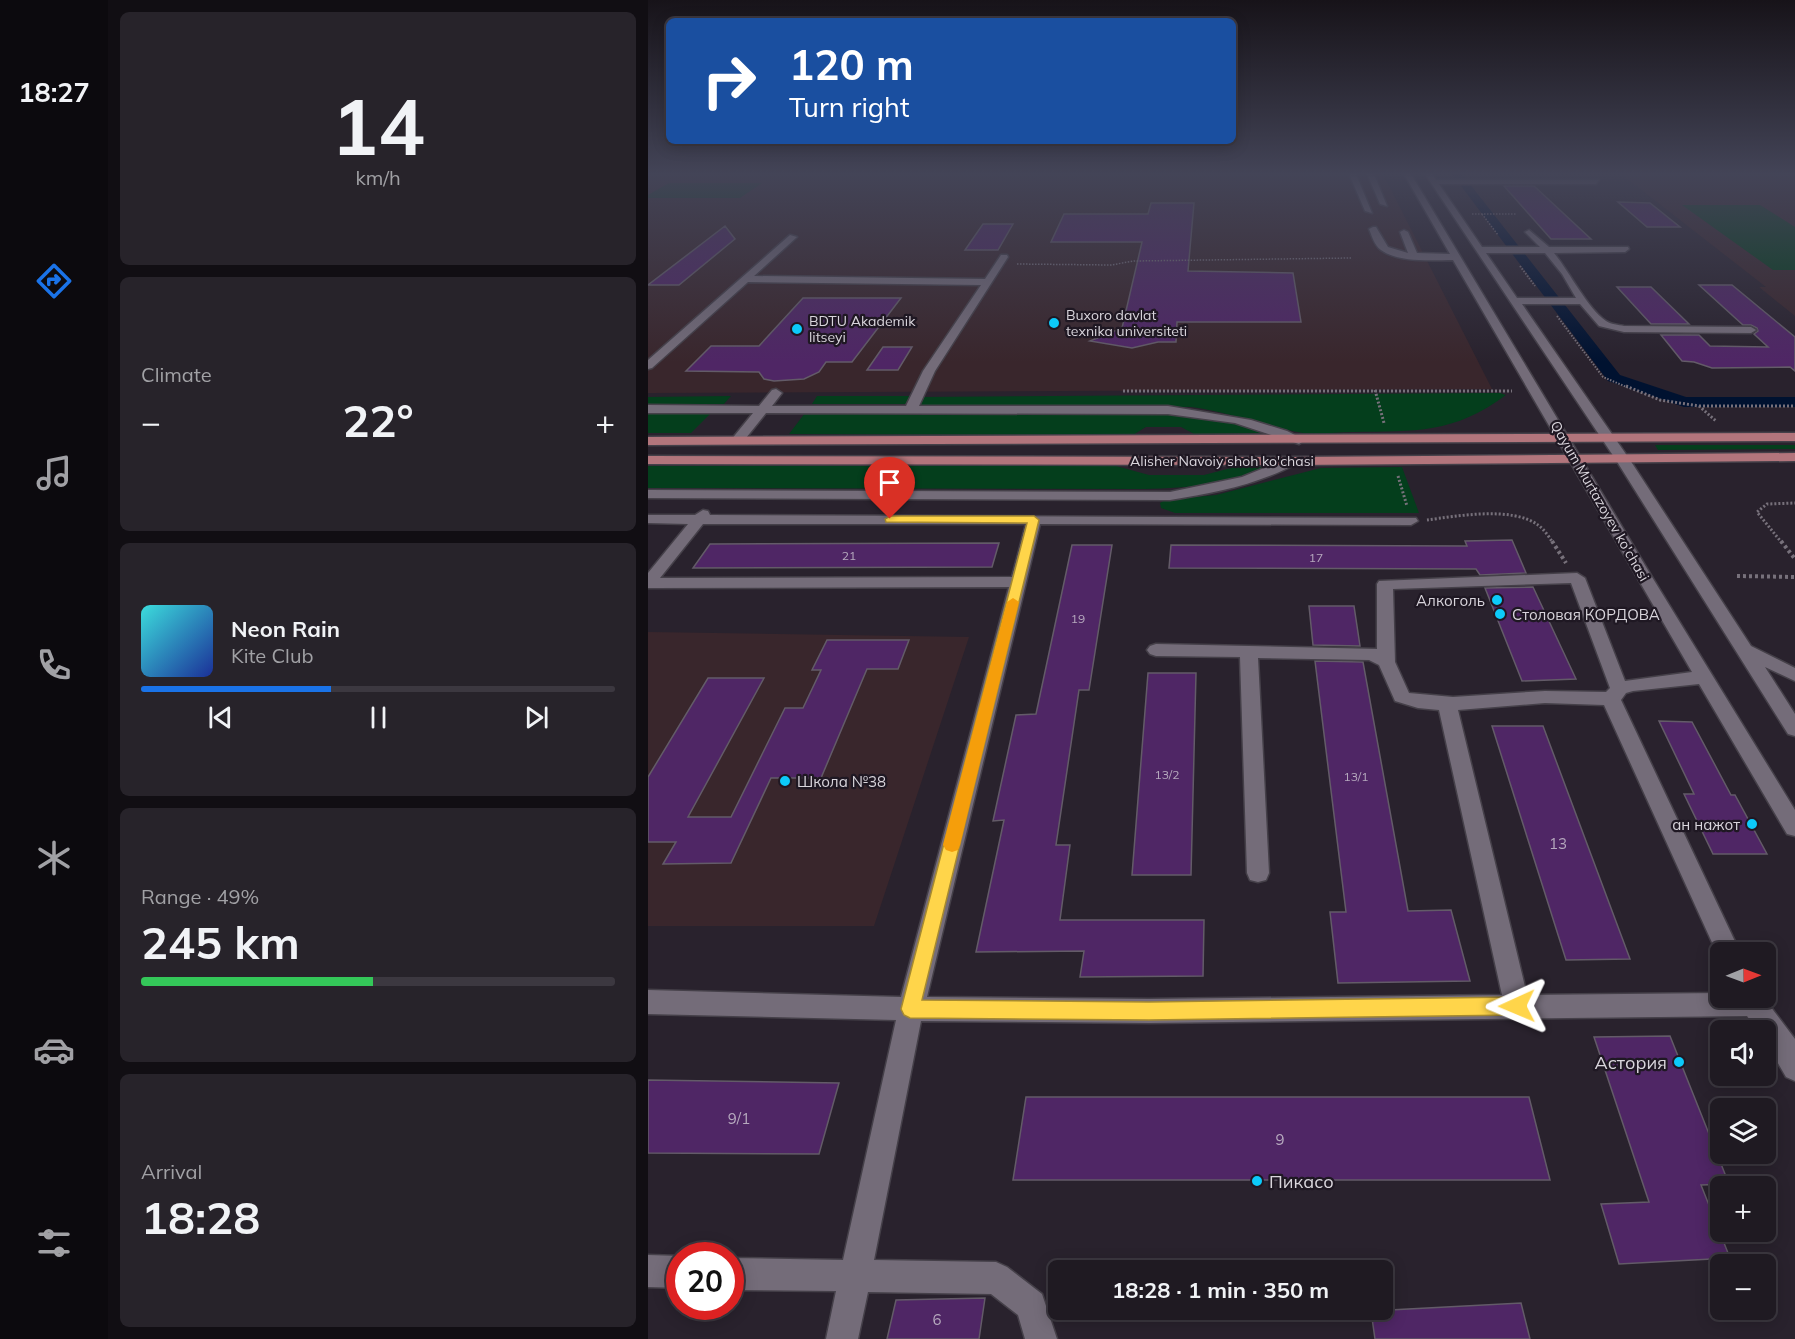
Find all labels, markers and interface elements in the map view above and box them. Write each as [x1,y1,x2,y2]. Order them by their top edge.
text: 120 m [789,38,914,91]
icon: right [690,42,768,120]
text: 18:27 [18,75,90,109]
text: 14 [331,77,425,175]
text: Turn right [789,90,909,124]
text: km/h [355,165,401,190]
icon: directions [33,260,75,302]
place label: Buxoro davlat texnika universiteti [1066,306,1187,340]
place label: BDTU Akademik litseyi [809,312,916,346]
marker: Buxoro davlat texnika universiteti [1047,316,1061,330]
marker: BDTU Akademik litseyi [790,322,804,336]
text: Climate [141,362,212,387]
text: 22° [342,392,414,448]
text: − [141,401,161,442]
text: + [595,401,615,442]
street label: Qayum Murtazoyev ko'chasi [1547,418,1653,584]
icon: music [33,452,75,494]
street label: Alisher Navoiy shoh ko'chasi [1130,452,1314,470]
pin [864,457,915,519]
icon: arrive [873,466,906,499]
house number: 21 [842,548,856,563]
house number: 17 [1309,550,1323,565]
place label: Алкоголь [1416,591,1485,610]
marker: Алкоголь [1490,593,1504,607]
place label: Столовая КОРДОВА [1512,605,1660,624]
marker: Столовая КОРДОВА [1493,607,1507,621]
house number: 19 [1071,611,1085,626]
text: Neon Rain [231,615,340,643]
text: Kite Club [231,643,313,668]
icon: phone [33,644,75,686]
icon: previous [204,701,237,734]
icon: pause [362,701,395,734]
icon: next [520,701,553,734]
house number: 13/2 [1154,767,1180,782]
house number: 13/1 [1343,769,1369,784]
place label: Школа №38 [797,772,886,791]
marker: Школа №38 [778,774,792,788]
place label: ан нажот [1672,815,1740,834]
marker: ан нажот [1745,817,1759,831]
house number: 13 [1549,834,1567,853]
icon: climate [33,837,75,879]
text: Range · 49% [141,884,259,909]
text: 245 km [141,914,300,970]
north arrow [1710,942,1776,1008]
map controls [1710,942,1776,1320]
position arrow [1485,974,1549,1038]
button: sound [1710,1020,1776,1086]
icon: car [33,1029,75,1071]
place label: Астория [1594,1051,1667,1074]
marker: Астория [1672,1055,1686,1069]
button: layers [1710,1098,1776,1164]
house number: 9/1 [728,1109,750,1128]
house number: 9 [1275,1130,1285,1149]
text: Arrival [141,1159,202,1184]
place label: Пикасо [1269,1170,1334,1193]
marker: Пикасо [1250,1174,1264,1188]
button: + [1710,1176,1776,1242]
text: 18:28 [141,1189,260,1245]
icon: filters [33,1222,75,1264]
speed limit sign: 20 [666,1242,744,1320]
button: − [1710,1254,1776,1320]
text: 18:28 · 1 min · 350 m [1112,1276,1329,1304]
house number: 6 [932,1310,942,1329]

